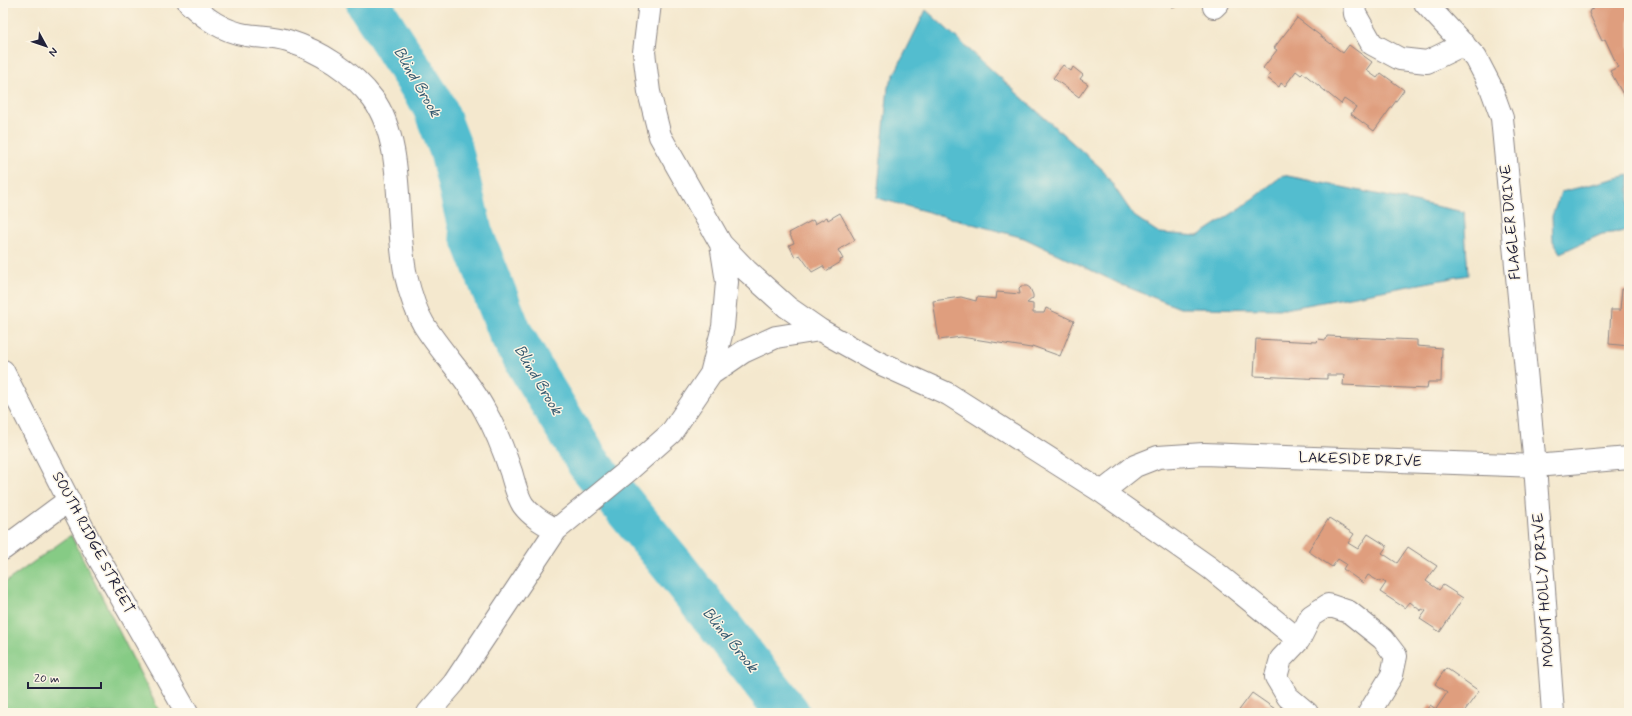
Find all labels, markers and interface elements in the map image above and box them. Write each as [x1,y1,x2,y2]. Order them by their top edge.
north arrow [26,26,66,66]
water label: Blind Brook [388,43,446,122]
text: N [45,44,61,59]
street label: FLAGLER DRIVE [1496,163,1526,281]
water label: Blind Brook [509,341,568,420]
street label: LAKESIDE DRIVE [1298,448,1422,472]
street label: SOUTH RIDGE STREET [47,468,139,618]
street label: MOUNT HOLLY DRIVE [1529,512,1559,668]
water label: Blind Brook [697,603,763,678]
scale bar [28,664,101,690]
text: 20 m [34,671,60,687]

